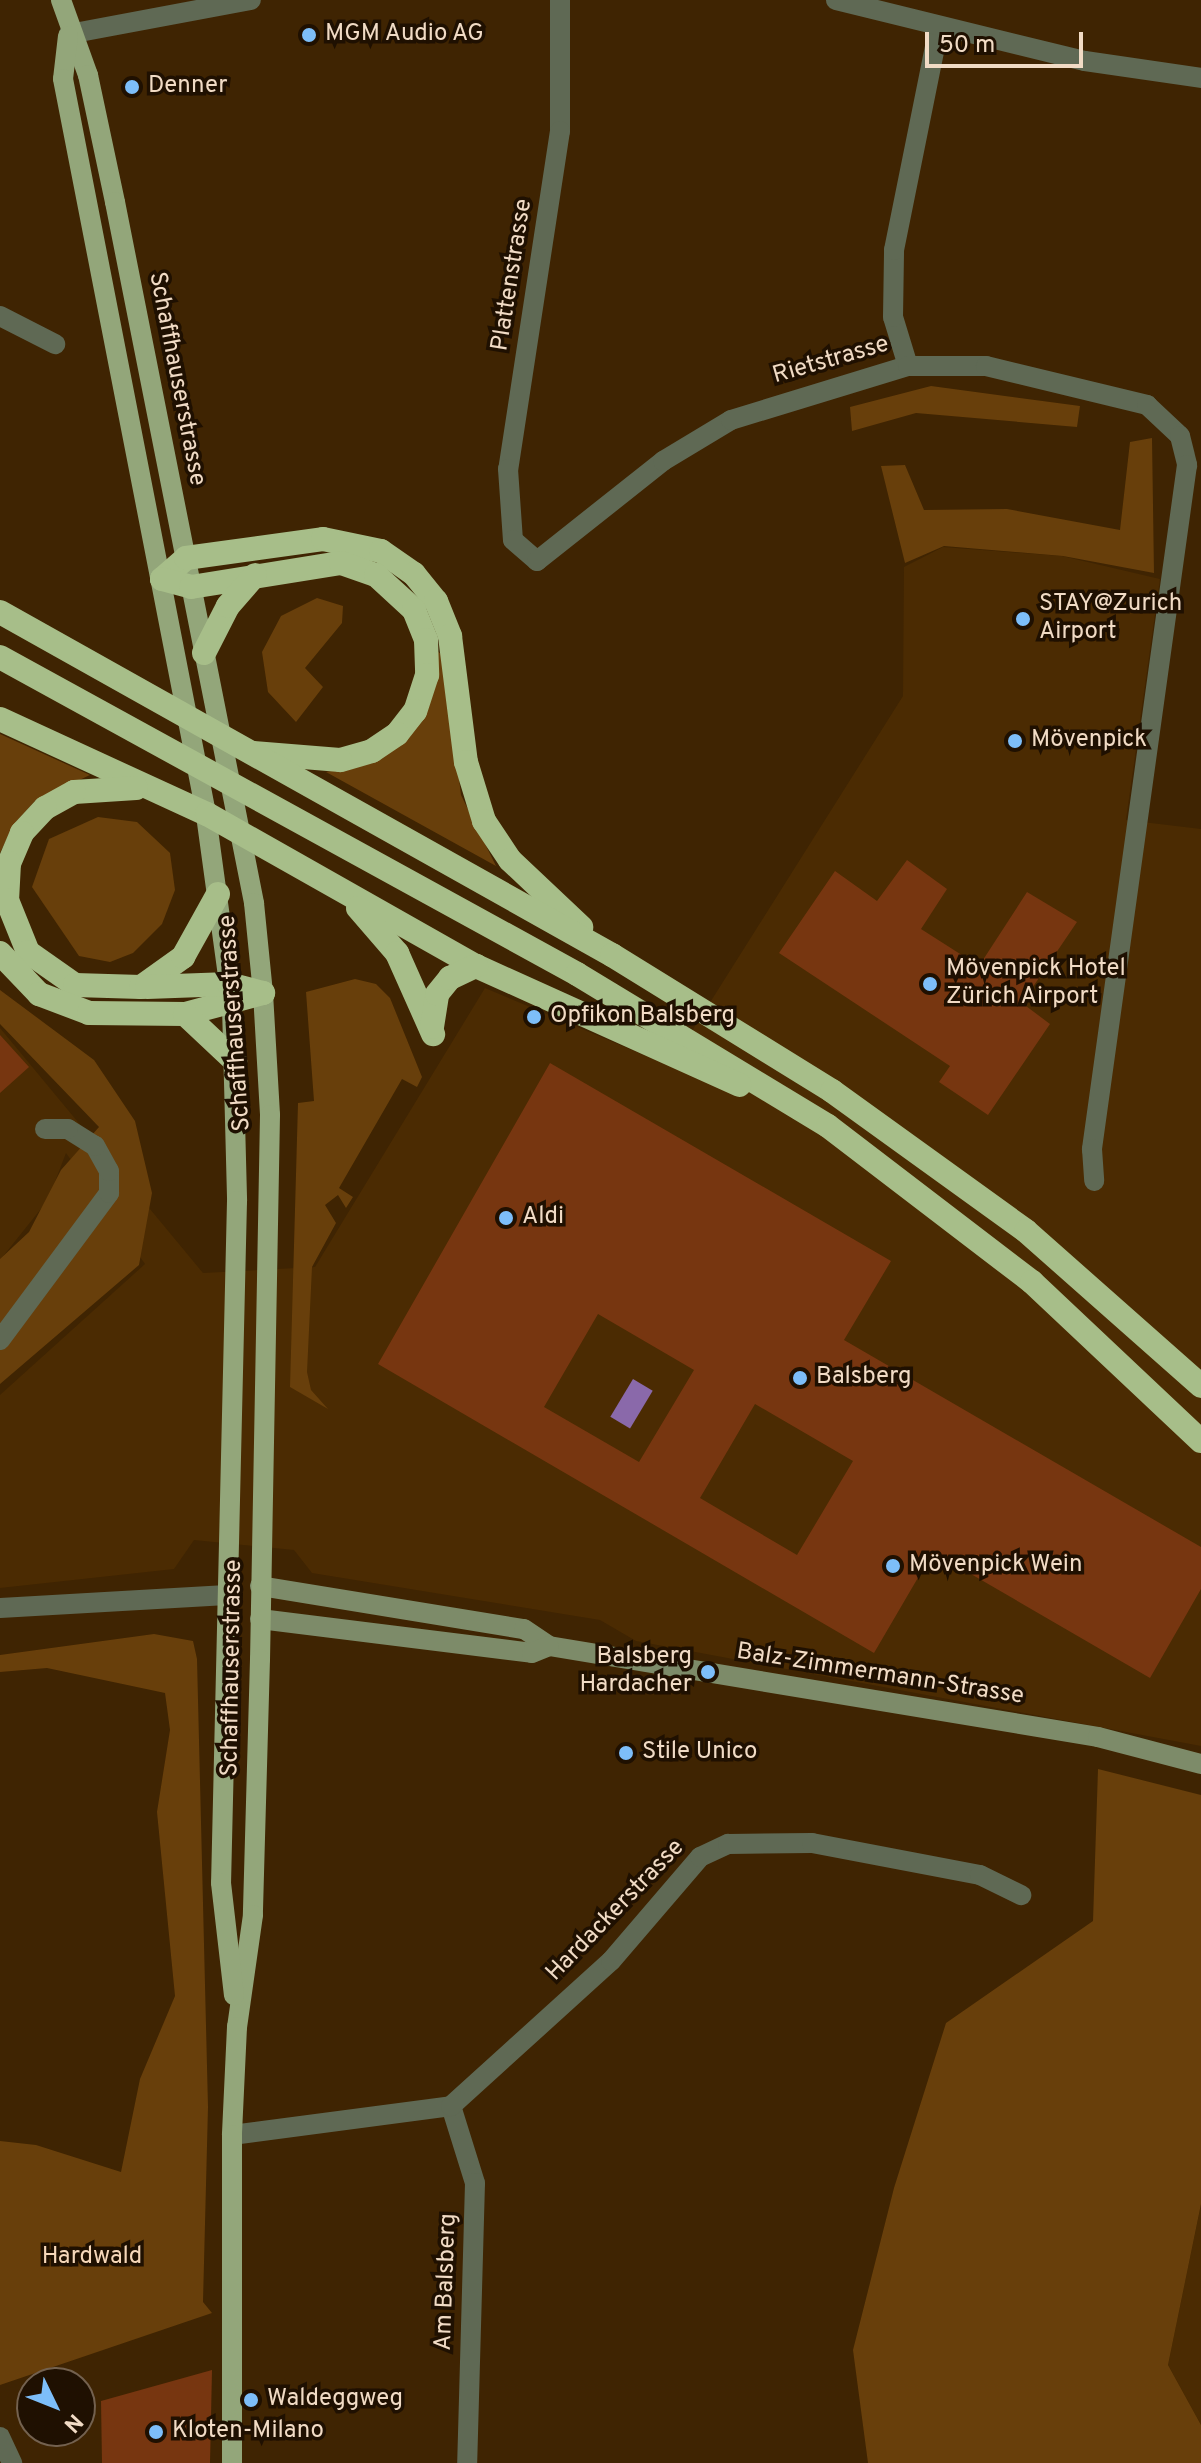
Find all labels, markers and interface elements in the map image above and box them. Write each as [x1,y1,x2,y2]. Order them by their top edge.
scale bar [929,16,1087,66]
place label: MGM Audio AG [325,21,486,49]
marker: MGM Audio AG [300,26,318,44]
text: 50 m [939,31,995,61]
place label: Denner [148,73,227,101]
marker: Denner [123,78,141,96]
street label: Plattenstrasse [487,197,539,353]
street label: Schaffhauserstrasse [141,270,211,488]
street label: Rietstrasse [770,331,892,391]
place label: STAY@Zurich Airport [1039,591,1182,647]
marker: STAY@Zurich Airport [1014,610,1032,628]
place label: Mövenpick [1031,727,1147,755]
marker: Mövenpick [1006,732,1024,750]
street label: Schaffhauserstrasse [214,914,258,1132]
place label: Mövenpick Hotel Zürich Airport [946,956,1126,1012]
marker: Mövenpick Hotel Zürich Airport [921,975,939,993]
place label: Opfikon Balsberg [550,1003,735,1031]
marker: Opfikon Balsberg [525,1008,543,1026]
place label: Aldi [522,1204,564,1232]
marker: Aldi [497,1209,515,1227]
place label: Balsberg [816,1364,911,1392]
marker: Balsberg [791,1369,809,1387]
place label: Mövenpick Wein [909,1552,1083,1580]
marker: Mövenpick Wein [884,1557,902,1575]
street label: Schaffhauserstrasse [217,1559,249,1777]
street label: Balz-Zimmermann-Strasse [734,1638,1026,1712]
place label: Balsberg Hardacher [579,1644,692,1700]
marker: Balsberg Hardacher [699,1663,717,1681]
place label: Stile Unico [642,1739,757,1767]
marker: Stile Unico [617,1744,635,1762]
street label: Hardackerstrasse [541,1834,691,1988]
street label: Am Balsberg [430,2213,464,2351]
park label: Hardwald [42,2244,142,2272]
north arrow [16,2367,96,2447]
place label: Waldeggweg [267,2386,403,2414]
marker: Waldeggweg [242,2391,260,2409]
text: N [57,2407,88,2437]
place label: Kloten-Milano [172,2418,324,2446]
marker: Kloten-Milano [147,2423,165,2441]

